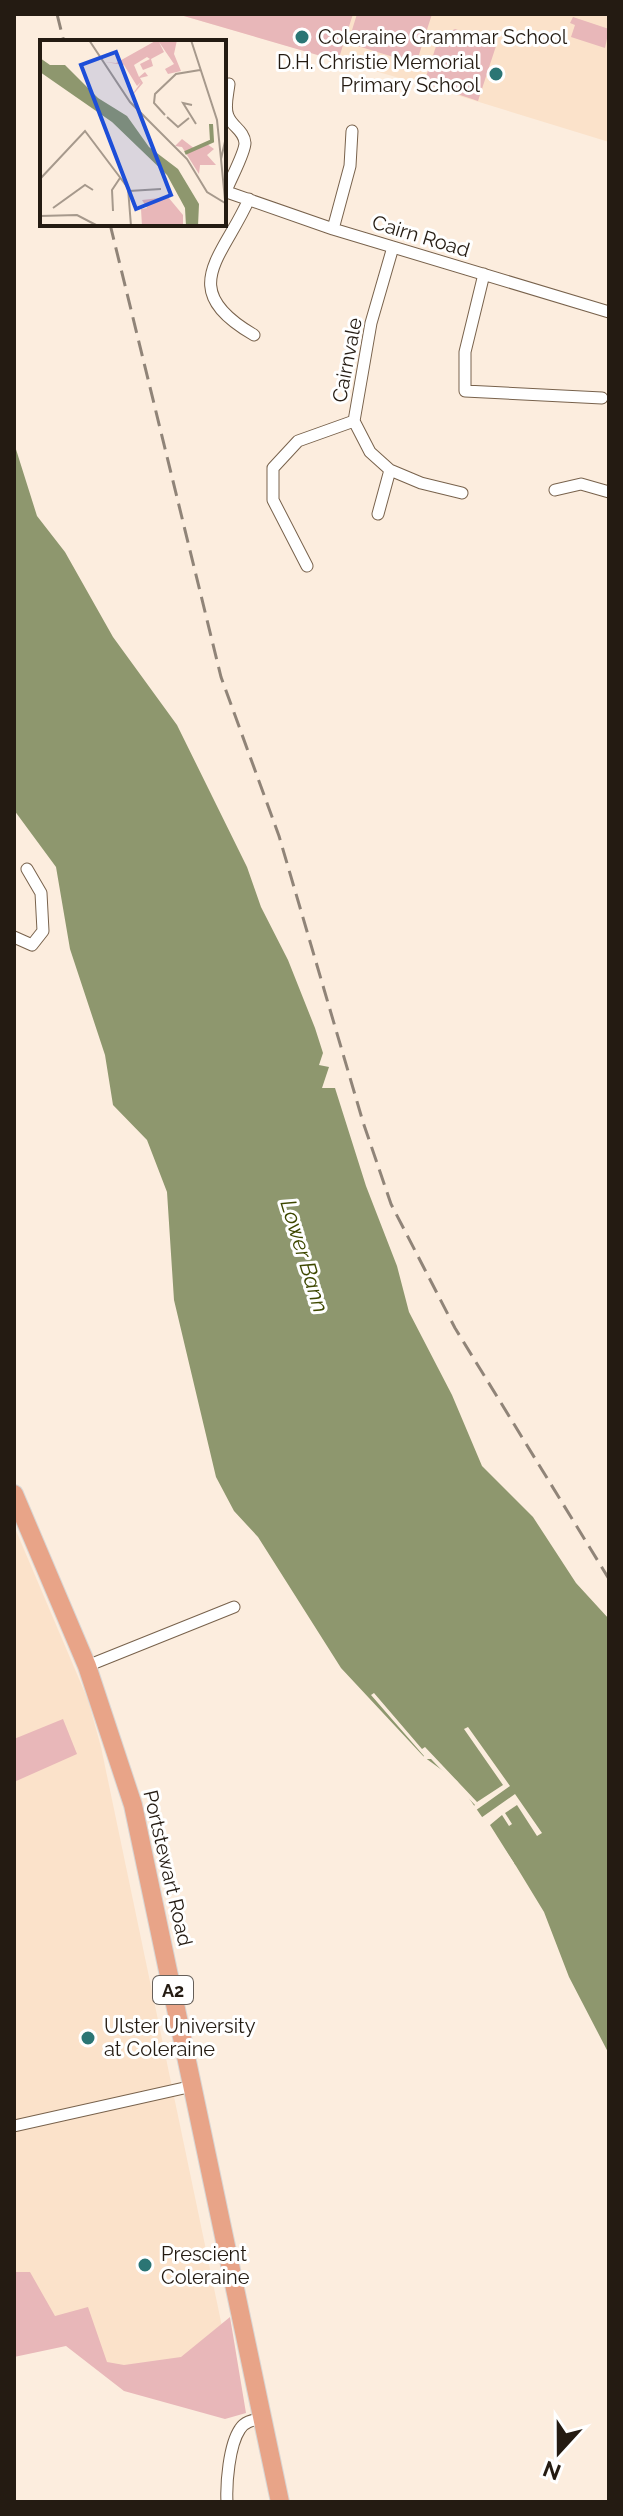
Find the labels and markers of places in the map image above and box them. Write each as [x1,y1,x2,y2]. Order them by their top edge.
place label: Coleraine Grammar School [318,25,568,49]
marker: Coleraine Grammar School [293,28,311,46]
place label: D.H. Christie Memorial Primary School [277,50,481,97]
marker: D.H. Christie Memorial Primary School [487,65,505,83]
place label: Ulster University at Coleraine [104,2014,256,2061]
marker: Ulster University at Coleraine [79,2029,97,2047]
place label: Prescient Coleraine [161,2242,250,2289]
marker: Prescient Coleraine [136,2256,154,2274]

